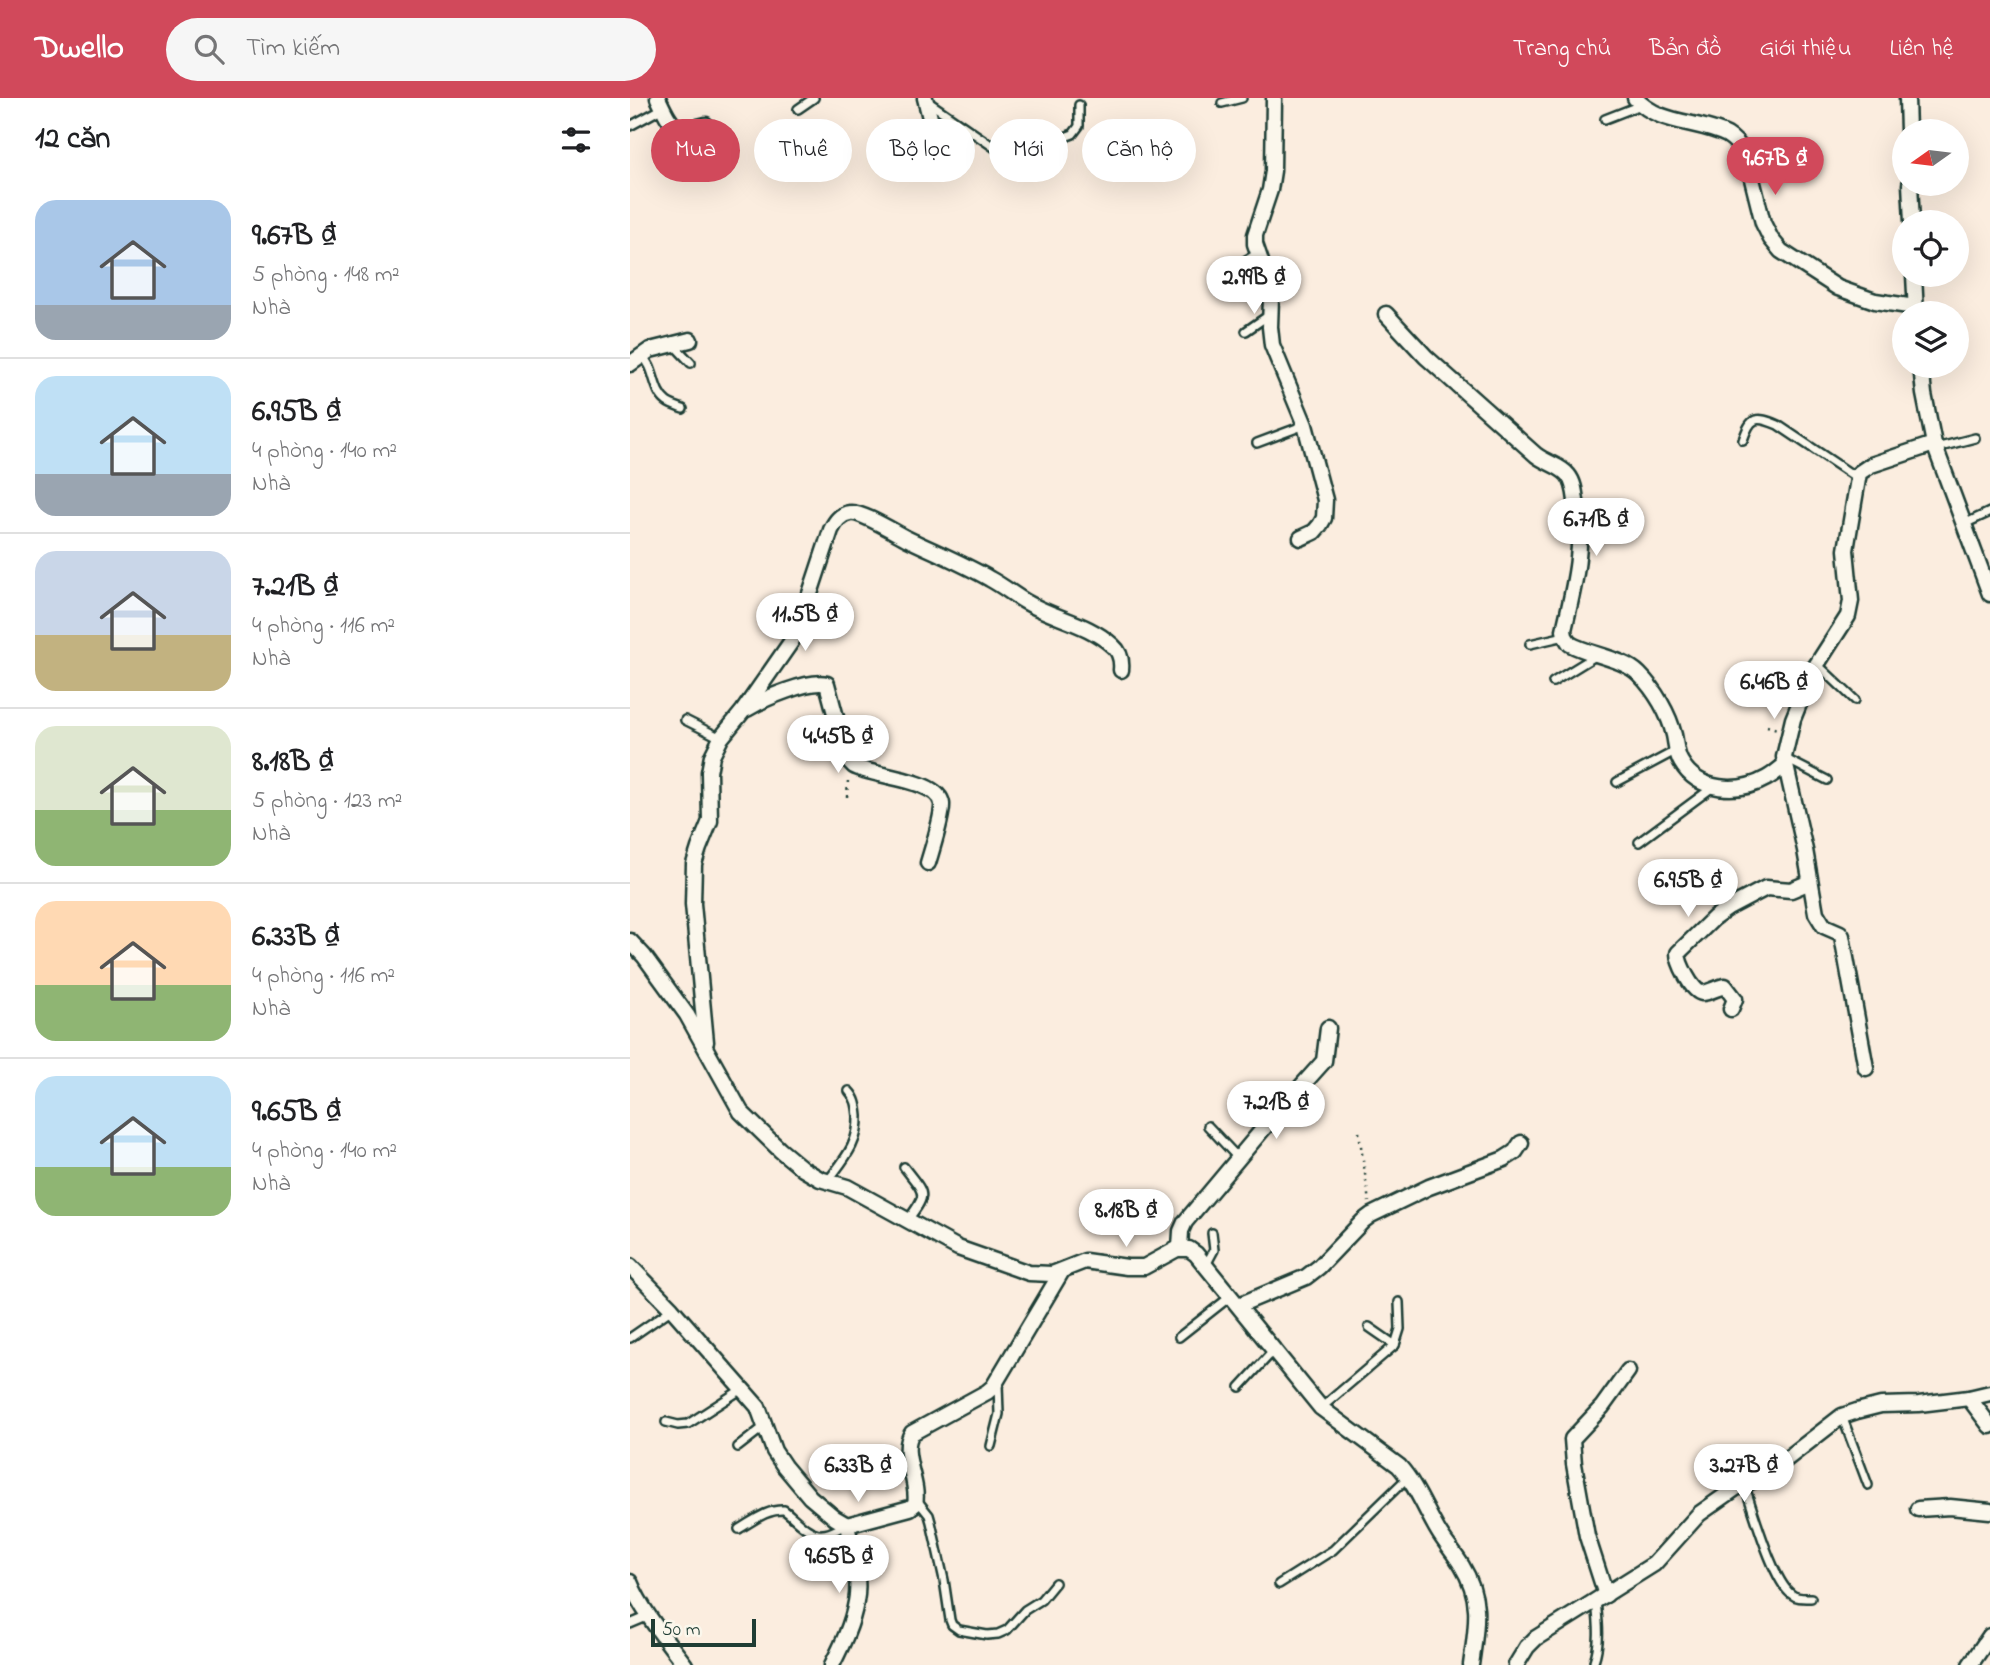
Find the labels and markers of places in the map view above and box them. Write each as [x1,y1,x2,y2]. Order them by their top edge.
pin: 9.67B ₫ [1710,138,1840,197]
pin: 2.99B ₫ [1189,256,1319,316]
pin: 6.71B ₫ [1531,498,1661,558]
pin: 11.5B ₫ [740,594,870,653]
pin: 6.46B ₫ [1709,662,1839,721]
pin: 4.45B ₫ [773,716,903,775]
pin: 6.95B ₫ [1623,860,1753,919]
pin: 7.21B ₫ [1211,1082,1341,1141]
pin: 8.18B ₫ [1061,1190,1191,1249]
pin: 6.33B ₫ [793,1444,923,1504]
pin: 3.27B ₫ [1679,1444,1809,1504]
pin: 9.65B ₫ [774,1536,904,1595]

